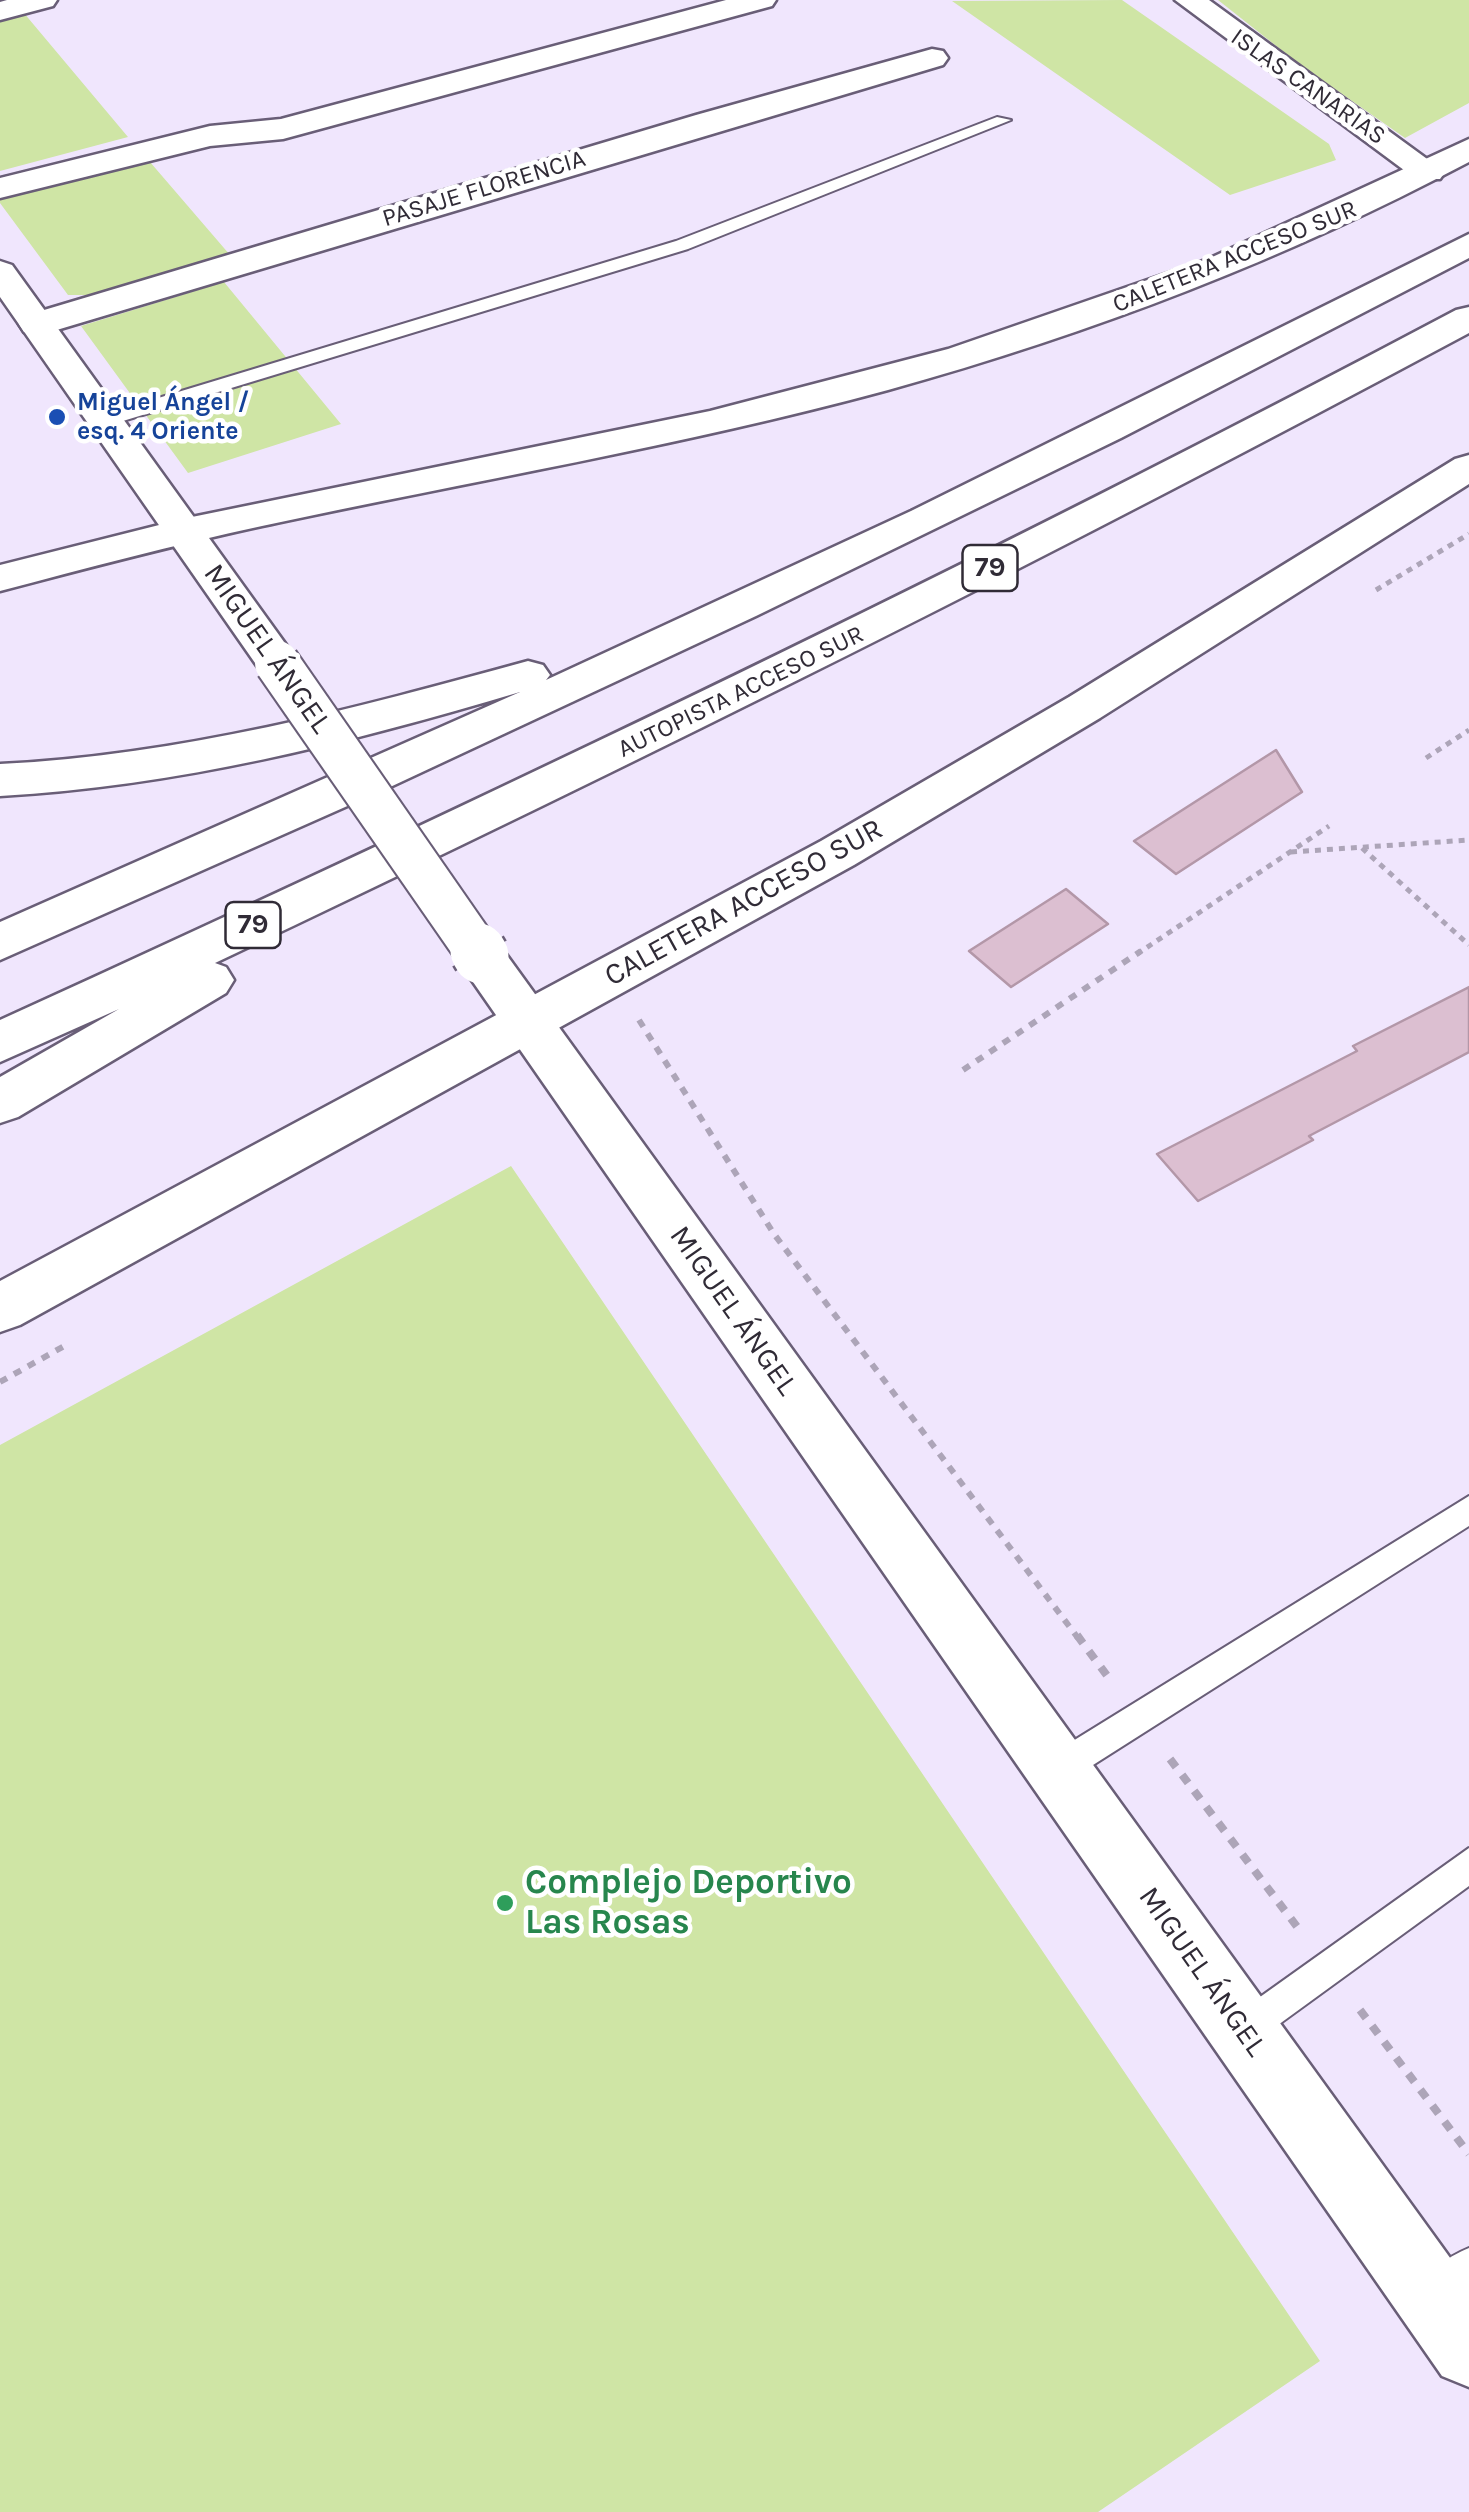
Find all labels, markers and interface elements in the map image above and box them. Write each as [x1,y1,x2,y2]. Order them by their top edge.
street label: ISLAS CANARIAS [1225,22,1391,152]
street label: PASAJE FLORENCIA [379,144,589,234]
street label: CALETERA ACCESO SUR [1109,194,1361,320]
place label: Miguel Ángel / esq. 4 Oriente [77,388,249,447]
marker: Miguel Ángel / esq. 4 Oriente [46,406,68,428]
road number: 79 [962,545,1018,591]
street label: MIGUEL ÁNGEL [195,557,339,741]
street label: AUTOPISTA ACCESO SUR [613,619,869,765]
street label: CALETERA ACCESO SUR [599,811,889,995]
road number: 79 [226,902,280,948]
street label: MIGUEL ÁNGEL [661,1219,805,1403]
place label: Complejo Deportivo Las Rosas [525,1862,852,1944]
street label: MIGUEL ÁNGEL [1130,1880,1274,2064]
marker: Complejo Deportivo Las Rosas [494,1892,516,1914]

